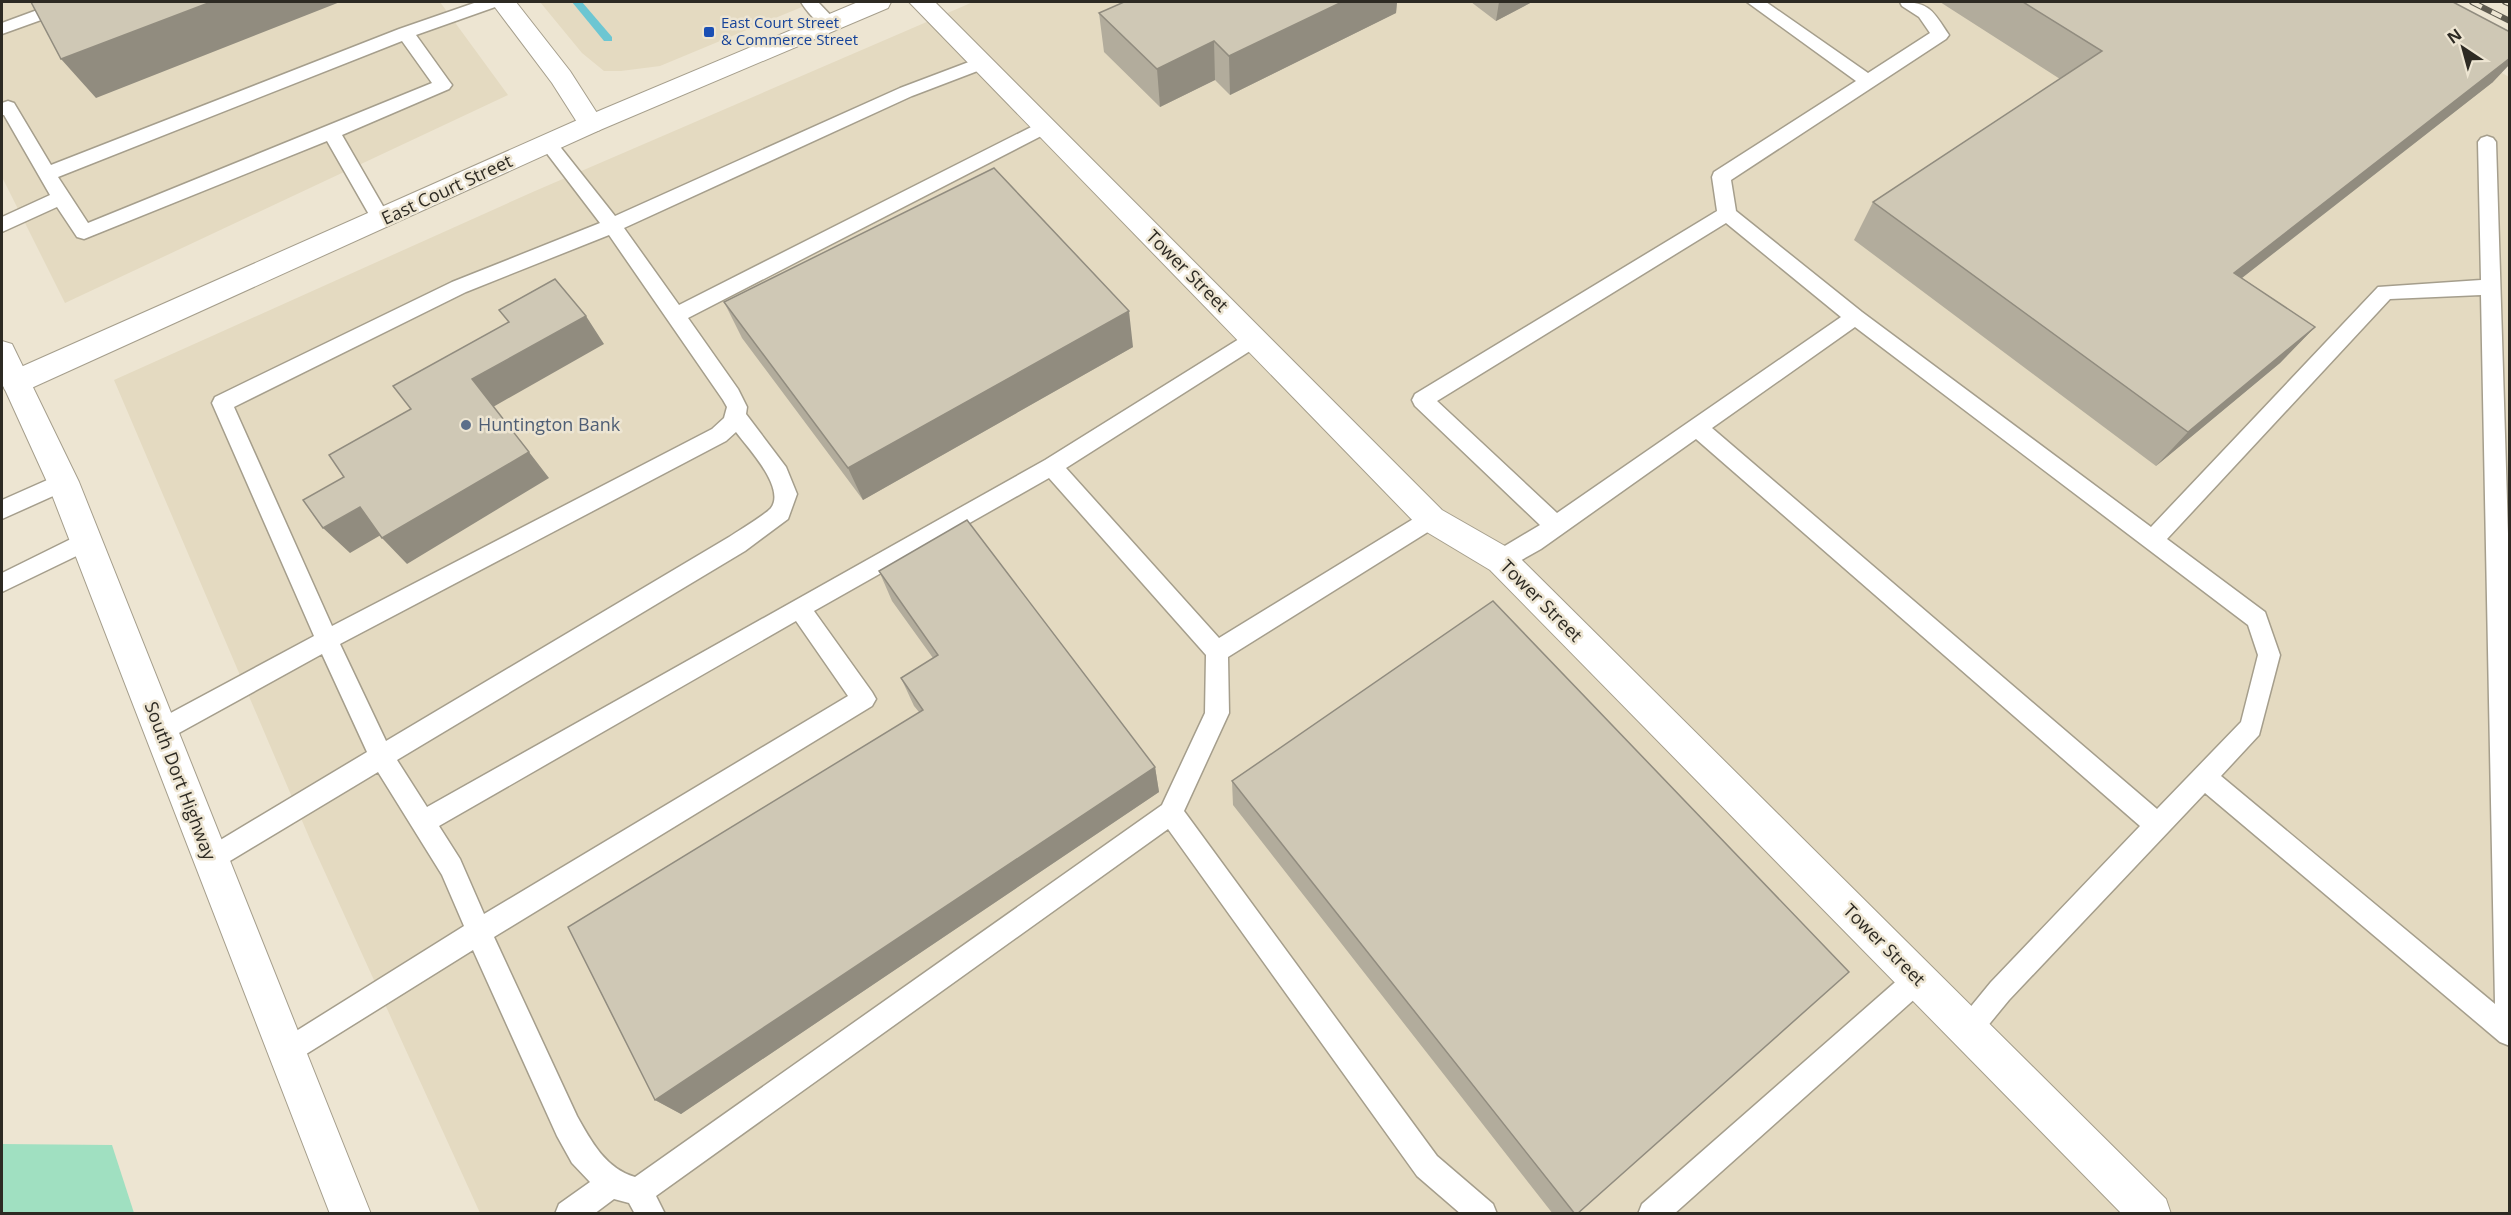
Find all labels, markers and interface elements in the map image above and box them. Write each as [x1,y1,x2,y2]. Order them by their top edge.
place label: East Court Street & Commerce Street [721,12,858,49]
north arrow [2433,18,2493,78]
text: N [2442,23,2466,49]
marker: East Court Street & Commerce Street [702,25,716,39]
street label: East Court Street [377,148,516,230]
street label: Tower Street [1141,224,1234,317]
place label: Huntington Bank [478,412,621,436]
marker: Huntington Bank [459,418,473,432]
street label: Tower Street [1495,554,1588,647]
street label: South Dort Highway [140,698,223,864]
street label: Tower Street [1838,898,1931,991]

